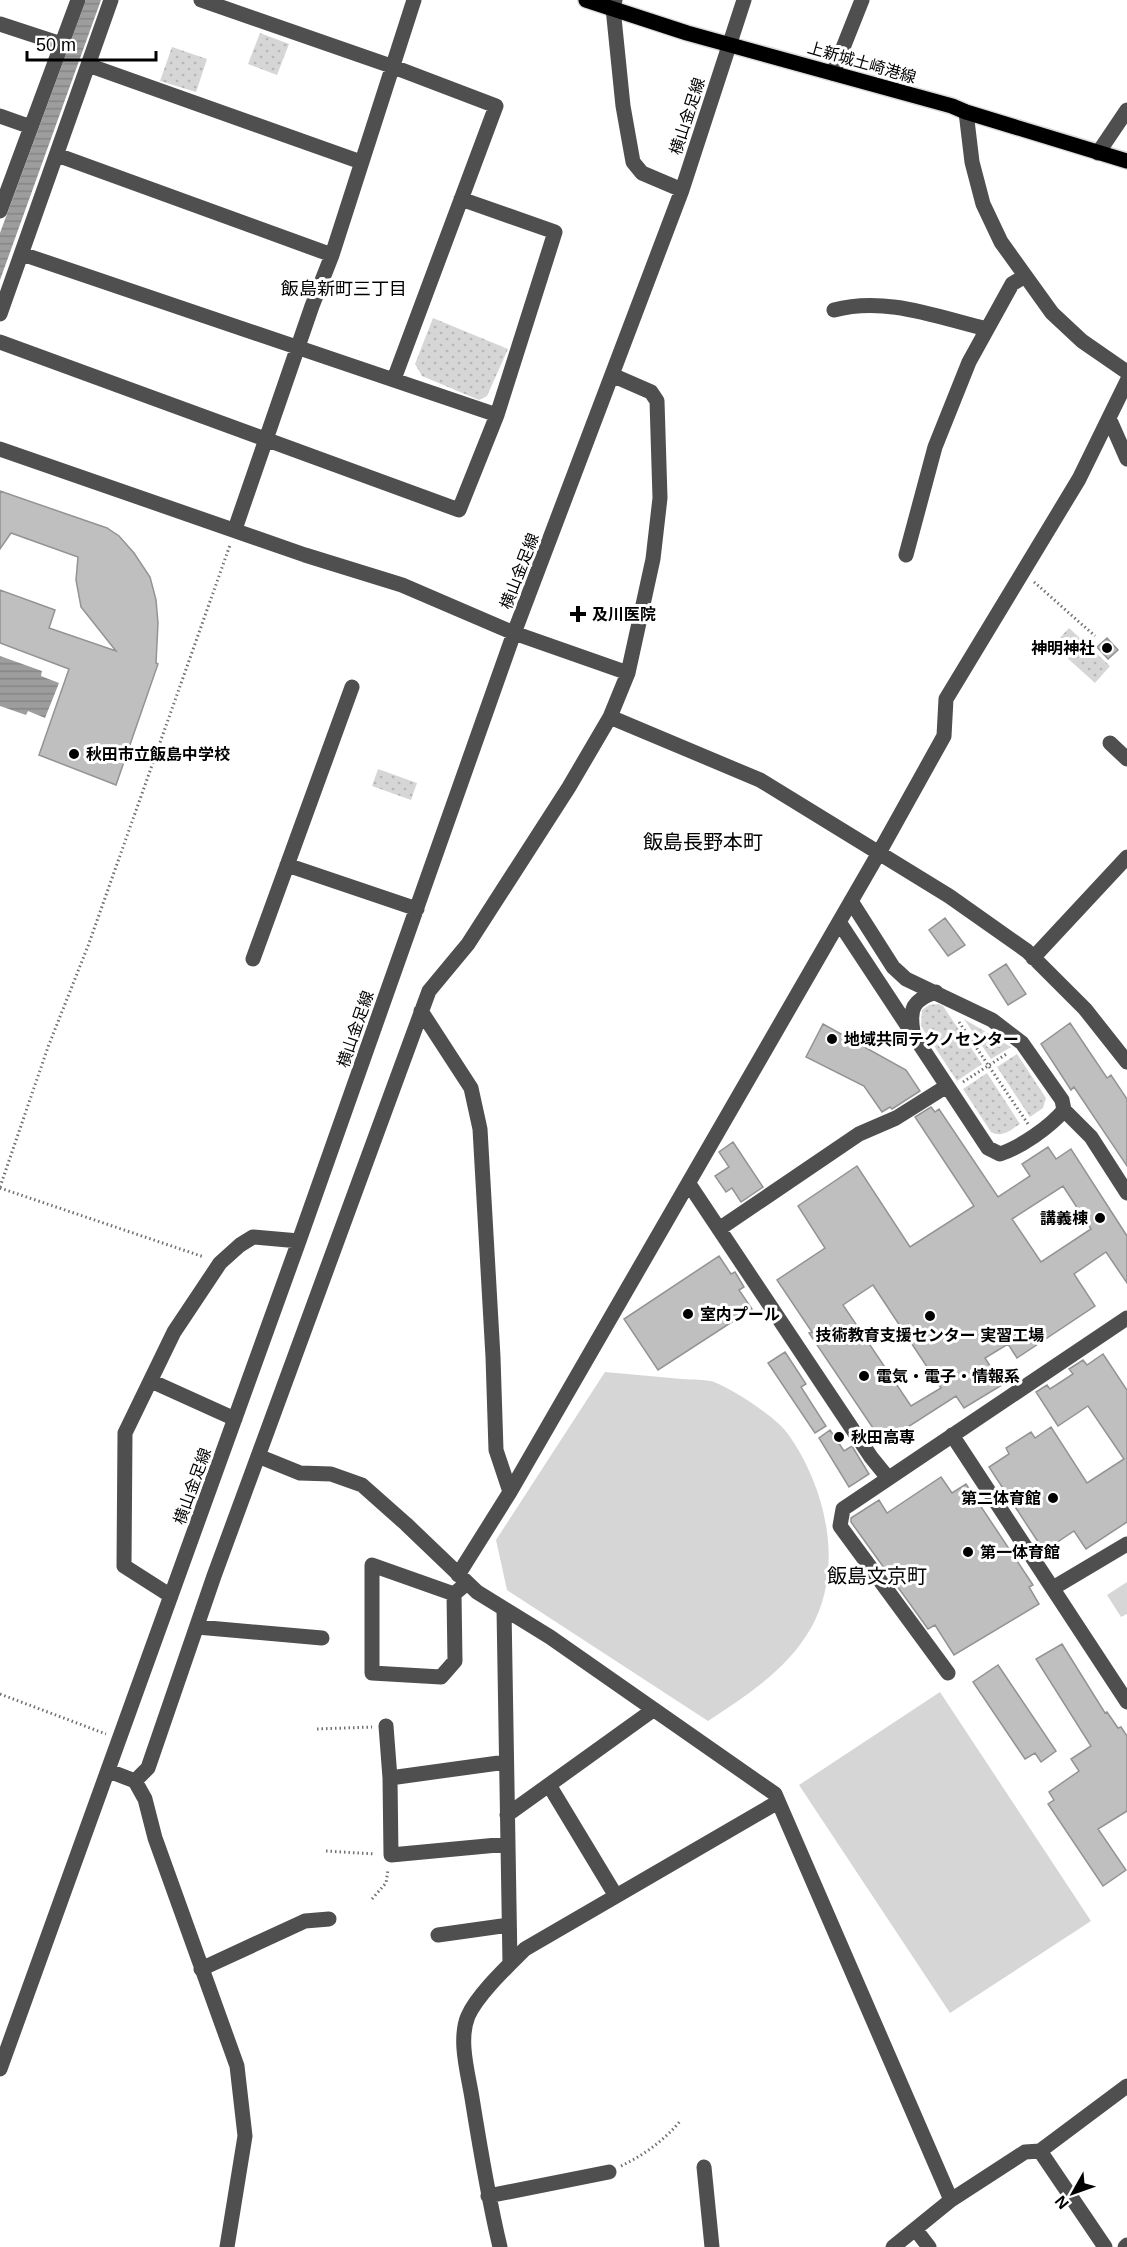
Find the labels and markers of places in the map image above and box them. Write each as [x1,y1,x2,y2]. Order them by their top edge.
marker: 及川医院 [569,605,587,623]
place label: 及川医院 [592,606,656,623]
place label: 神明神社 [1031,639,1095,657]
marker: 神明神社 [1100,641,1114,655]
place label: 秋田市立飯島中学校 [86,746,230,763]
marker: 秋田市立飯島中学校 [67,747,81,761]
place label: 地域共同テクノセンター [844,1031,1019,1048]
marker: 地域共同テクノセンター [825,1032,839,1046]
place label: 講義棟 [1040,1209,1088,1227]
marker: 講義棟 [1093,1211,1107,1225]
place label: 室内プール [700,1306,780,1323]
marker: 室内プール [681,1307,695,1321]
marker: 技術教育支援センター 実習工場 [923,1309,937,1323]
place label: 技術教育支援センター 実習工場 [816,1326,1044,1344]
place label: 電気・電子・情報系 [876,1368,1020,1385]
marker: 電気・電子・情報系 [857,1369,871,1383]
place label: 秋田高専 [851,1429,915,1446]
marker: 秋田高専 [832,1430,846,1444]
place label: 第二体育館 [961,1490,1041,1507]
marker: 第二体育館 [1046,1491,1060,1505]
place label: 第一体育館 [980,1544,1060,1561]
marker: 第一体育館 [961,1545,975,1559]

